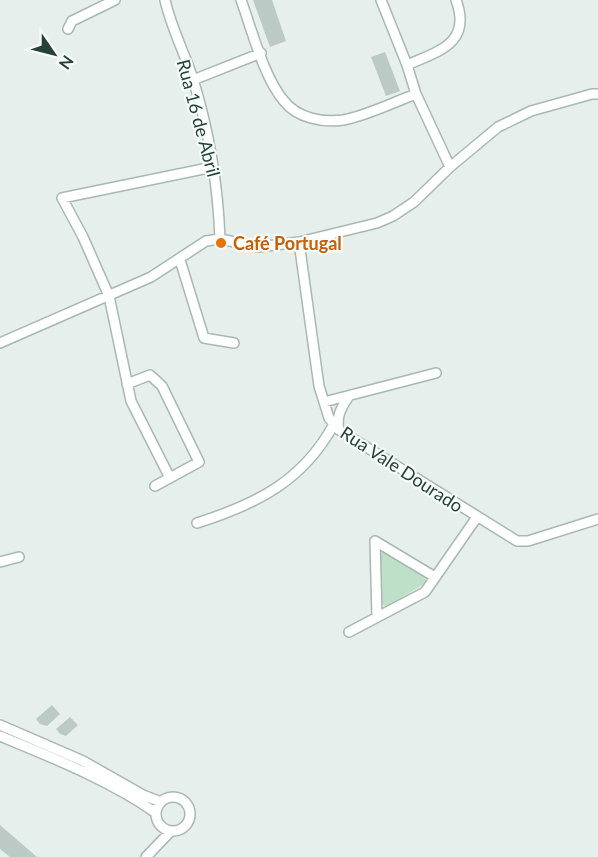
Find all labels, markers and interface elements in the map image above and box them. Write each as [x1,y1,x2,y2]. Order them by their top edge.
north arrow [24,24,84,84]
text: N [55,52,78,73]
street label: Rua 16 de Abril [173,57,225,179]
place label: Café Portugal [233,232,342,254]
marker: Café Portugal [214,236,228,250]
street label: Rua Vale Dourado [337,421,467,517]

